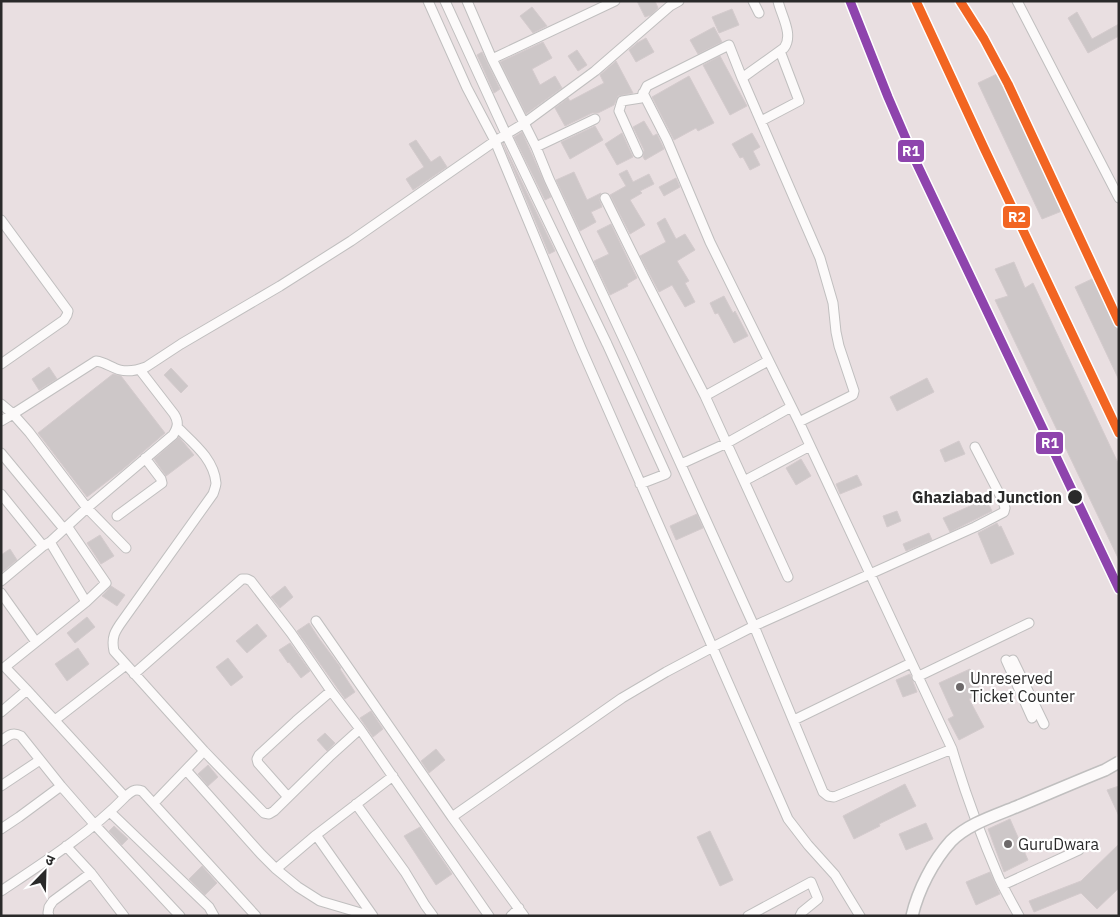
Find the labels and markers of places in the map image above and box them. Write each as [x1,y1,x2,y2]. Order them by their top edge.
place label: Ghaziabad Junction [912,487,1062,507]
marker: Ghaziabad Junction [1066,488,1084,506]
place label: Unreserved Ticket Counter [970,668,1075,706]
marker: Unreserved Ticket Counter [954,681,966,693]
place label: GuruDwara [1018,834,1099,854]
marker: GuruDwara [1002,838,1014,850]

